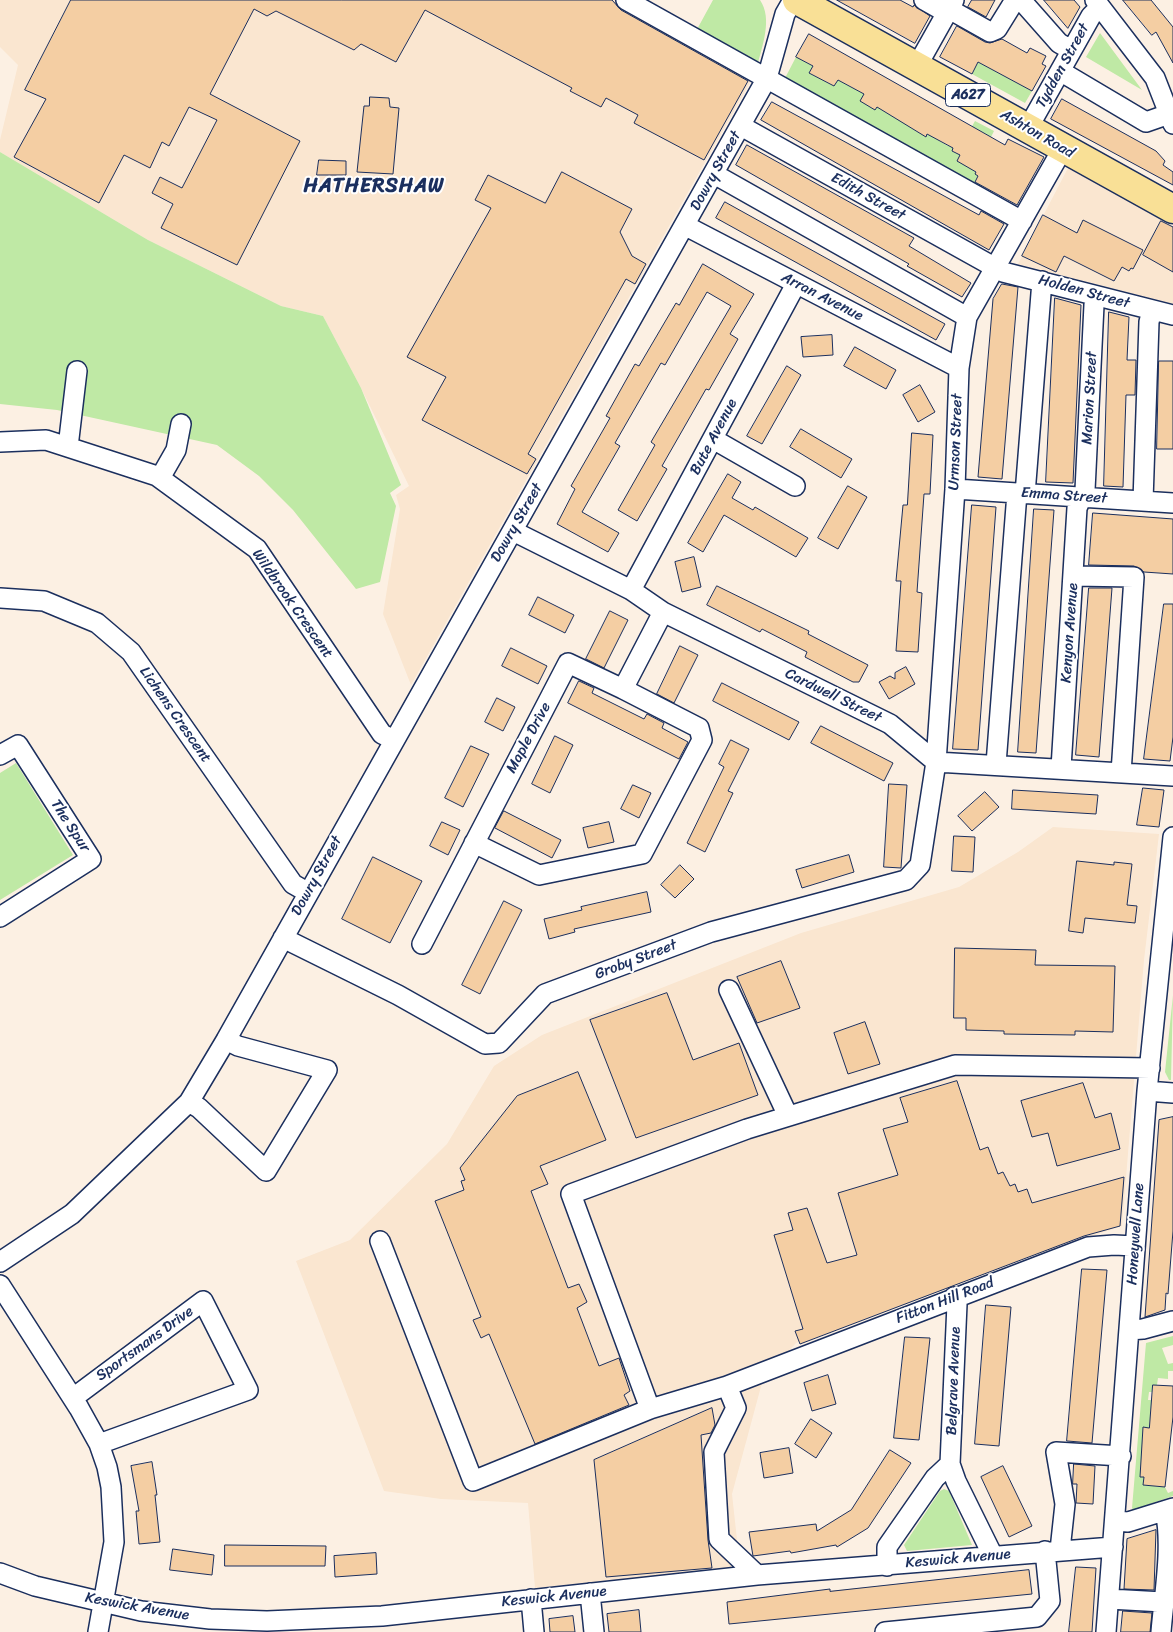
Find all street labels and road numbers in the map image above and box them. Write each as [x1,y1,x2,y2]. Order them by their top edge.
street label: Tydden Street [1032,21,1094,111]
road number: A627 [946,84,990,106]
street label: Ashton Road [997,106,1077,162]
street label: Dowry Street [687,128,745,214]
street label: Edith Street [828,169,908,225]
street label: Arran Avenue [778,269,866,325]
street label: Holden Street [1036,271,1132,313]
street label: Marion Street [1079,351,1101,445]
street label: Urmson Street [945,393,967,491]
street label: Bute Avenue [686,396,742,478]
street label: Dowry Street [487,480,547,566]
street label: Emma Street [1020,484,1108,508]
street label: Wildbrook Crescent [248,546,336,662]
street label: Kenyon Avenue [1058,582,1082,684]
street label: Lichens Crescent [135,664,215,766]
street label: Cardwell Street [782,665,884,727]
street label: Maple Drive [503,700,555,776]
street label: The Spur [46,796,94,856]
street label: Dowry Street [288,833,346,919]
street label: Groby Street [592,936,680,984]
street label: Honeywell Lane [1123,1182,1149,1286]
street label: Fitton Hill Road [893,1274,997,1328]
street label: Sportsmans Drive [93,1303,197,1385]
street label: Belgrave Avenue [943,1326,965,1436]
street label: Keswick Avenue [905,1545,1011,1573]
street label: Keswick Avenue [501,1583,607,1611]
street label: Keswick Avenue [84,1589,190,1625]

